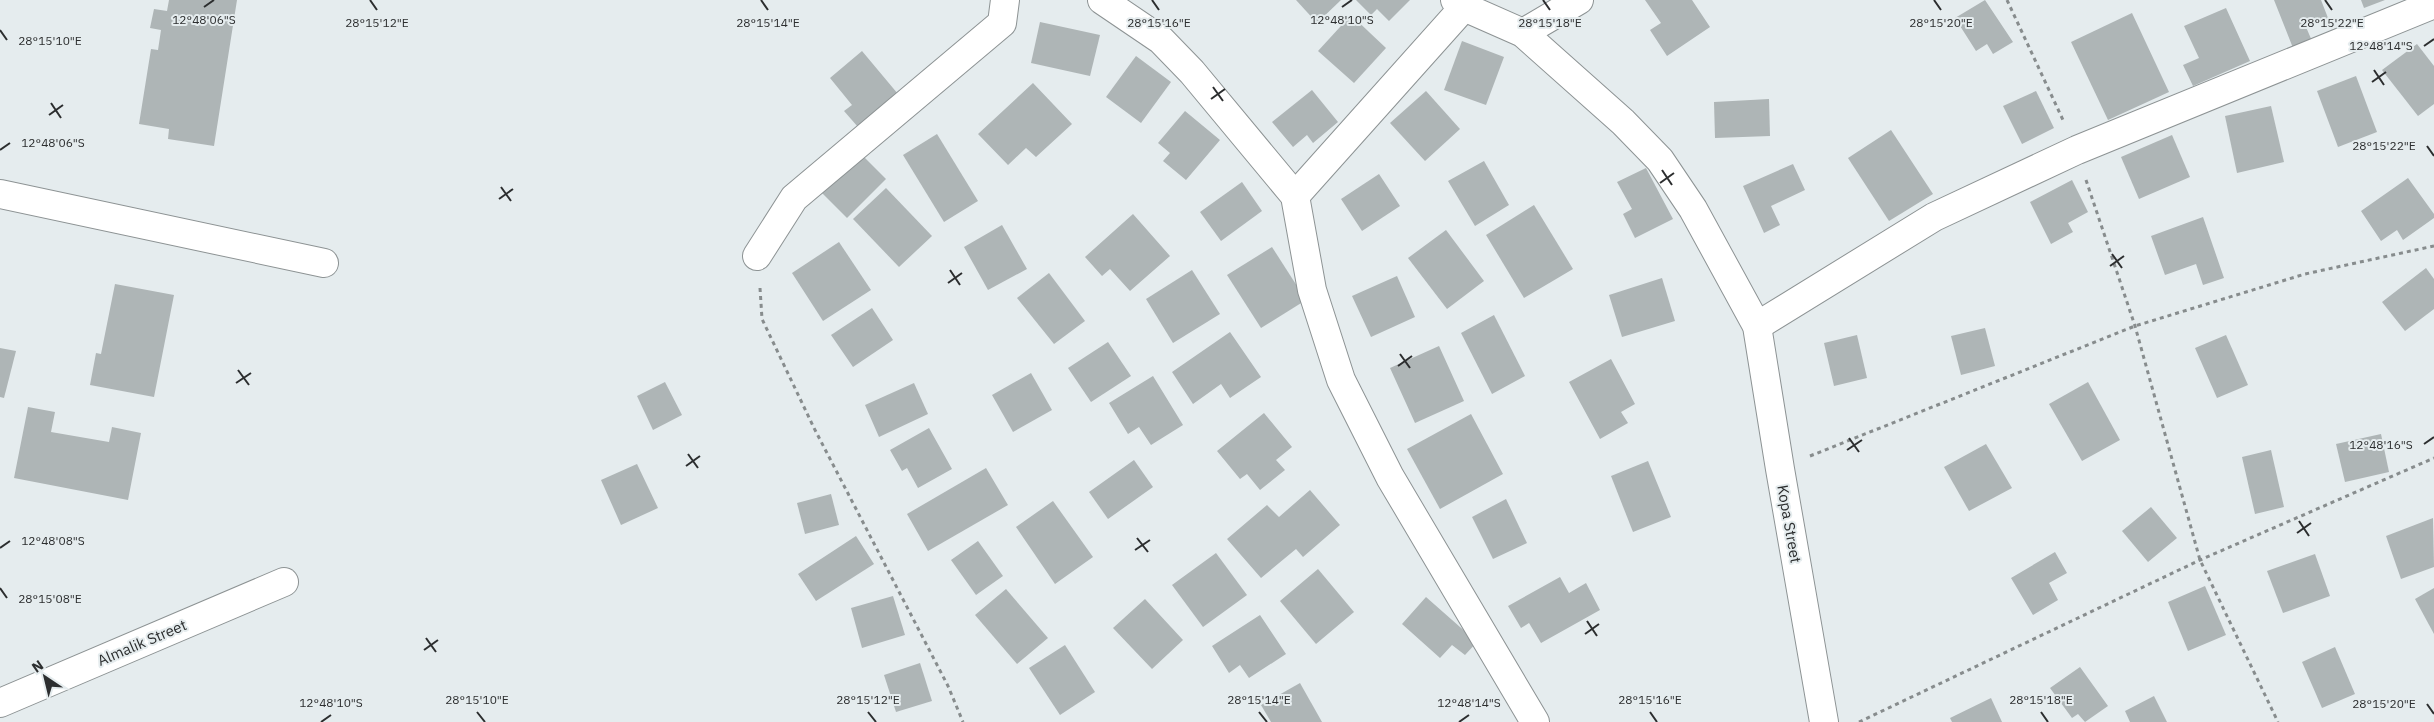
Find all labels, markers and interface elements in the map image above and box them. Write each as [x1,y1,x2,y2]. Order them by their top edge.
text: 12°48'06"S [172,12,236,27]
text: 12°48'10"S [1310,12,1374,27]
text: 28°15'12"E [345,15,409,30]
text: 28°15'14"E [736,15,800,30]
text: 28°15'16"E [1127,15,1191,30]
text: 28°15'18"E [1518,15,1582,30]
text: 28°15'20"E [1909,15,1973,30]
text: 28°15'22"E [2300,15,2364,30]
text: 28°15'10"E [18,33,82,48]
text: 12°48'14"S [2349,38,2413,53]
text: 12°48'06"S [21,135,85,150]
text: 28°15'22"E [2352,138,2416,153]
text: 12°48'16"S [2349,437,2413,452]
street label: Kopa Street [1773,483,1806,564]
text: 12°48'08"S [21,533,85,548]
text: 28°15'08"E [18,591,82,606]
street label: Almalik Street [94,615,189,670]
north arrow [20,652,70,702]
text: N [28,656,47,677]
text: 28°15'10"E [445,692,509,707]
text: 28°15'12"E [836,692,900,707]
text: 28°15'14"E [1227,692,1291,707]
text: 28°15'16"E [1618,692,1682,707]
text: 28°15'18"E [2009,692,2073,707]
text: 12°48'10"S [299,695,363,710]
text: 12°48'14"S [1437,695,1501,710]
text: 28°15'20"E [2352,696,2416,711]

